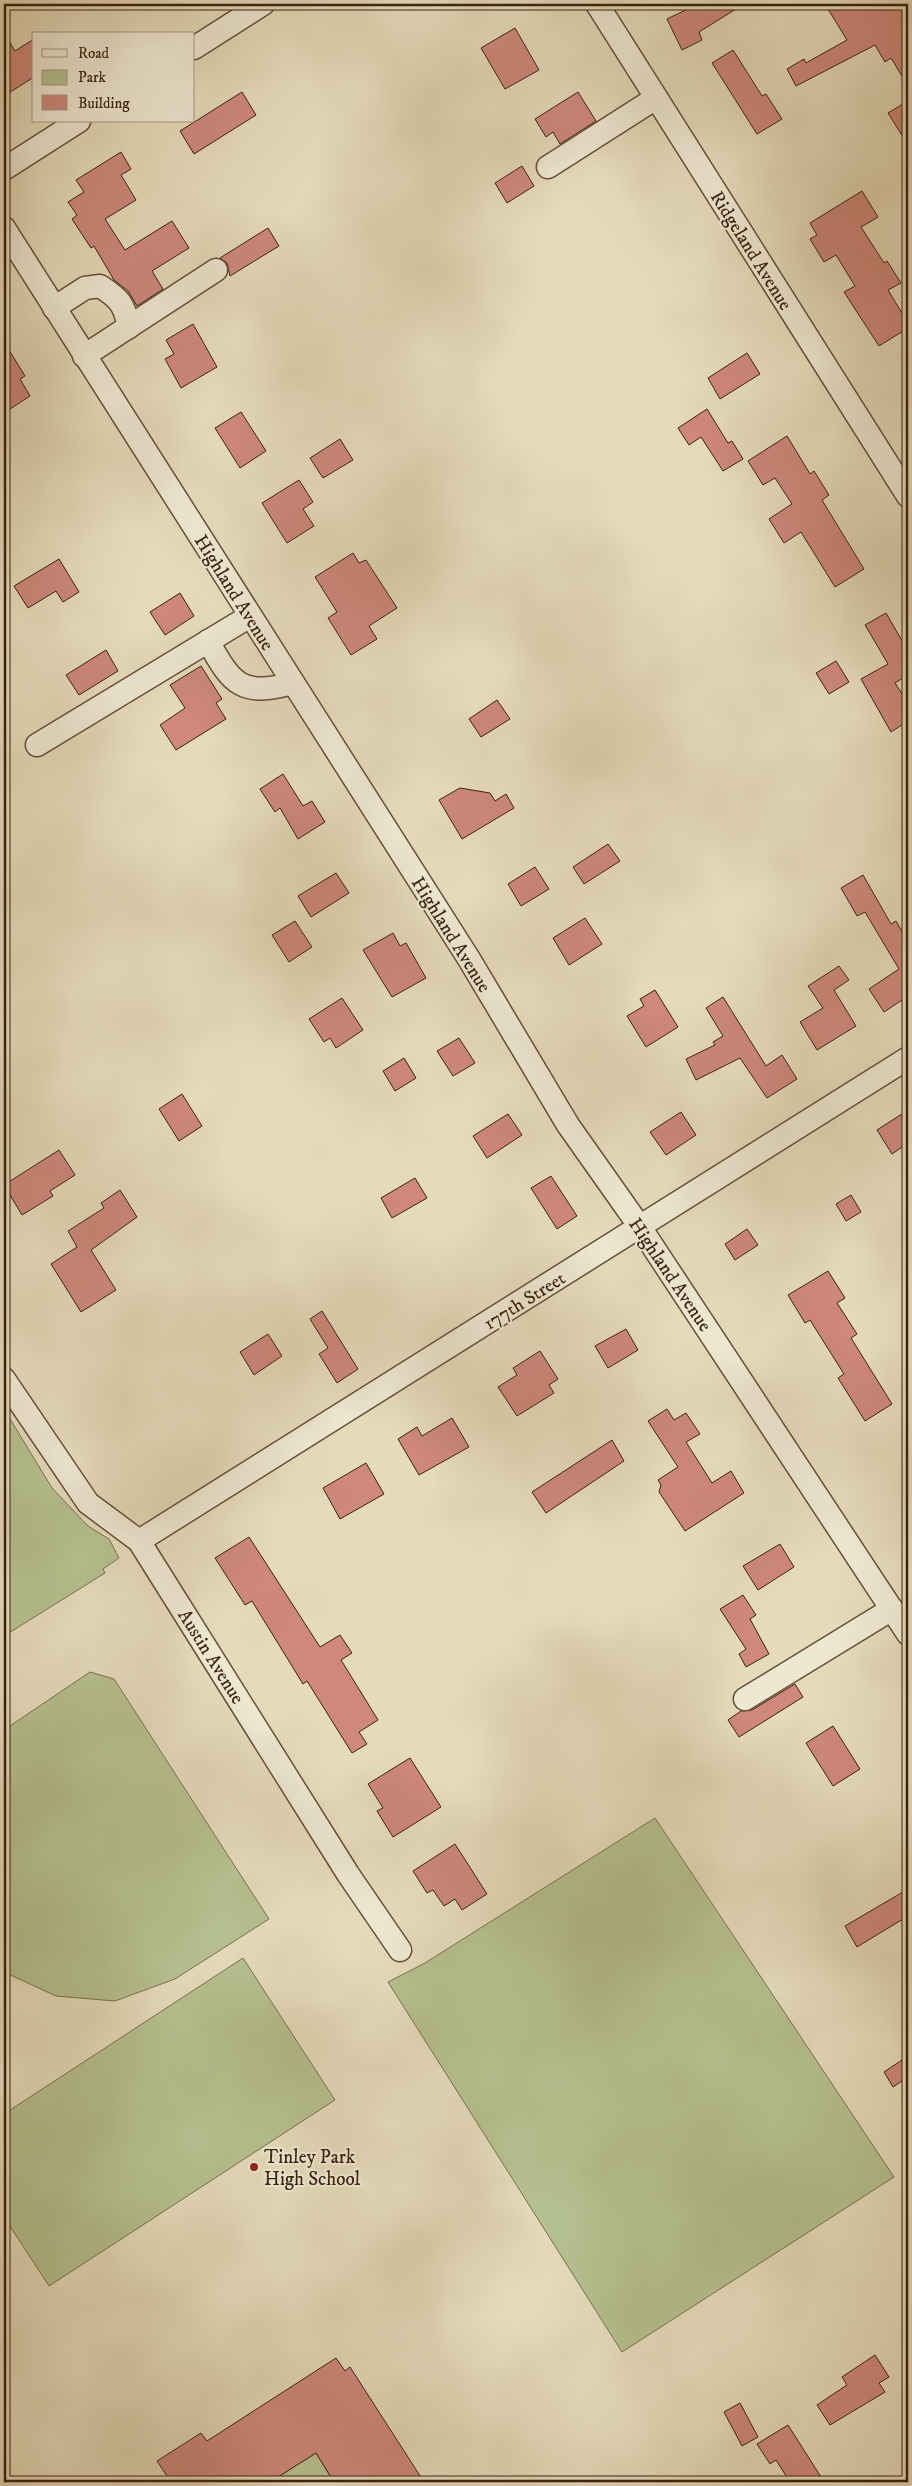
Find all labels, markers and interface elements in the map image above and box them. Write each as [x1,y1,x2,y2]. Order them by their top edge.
legend [32,32,195,122]
text: Road [78,44,110,63]
text: Park [78,68,107,87]
text: Building [78,94,130,113]
street label: Ridgeland Avenue [705,187,797,315]
street label: Highland Avenue [189,531,279,655]
street label: Highland Avenue [406,873,496,997]
street label: Highland Avenue [623,1214,716,1336]
street label: 177th Street [480,1267,570,1335]
street label: Austin Avenue [173,1605,249,1709]
place label: Tinley Park High School [264,2146,361,2191]
marker: Tinley Park High School [248,2161,260,2173]

